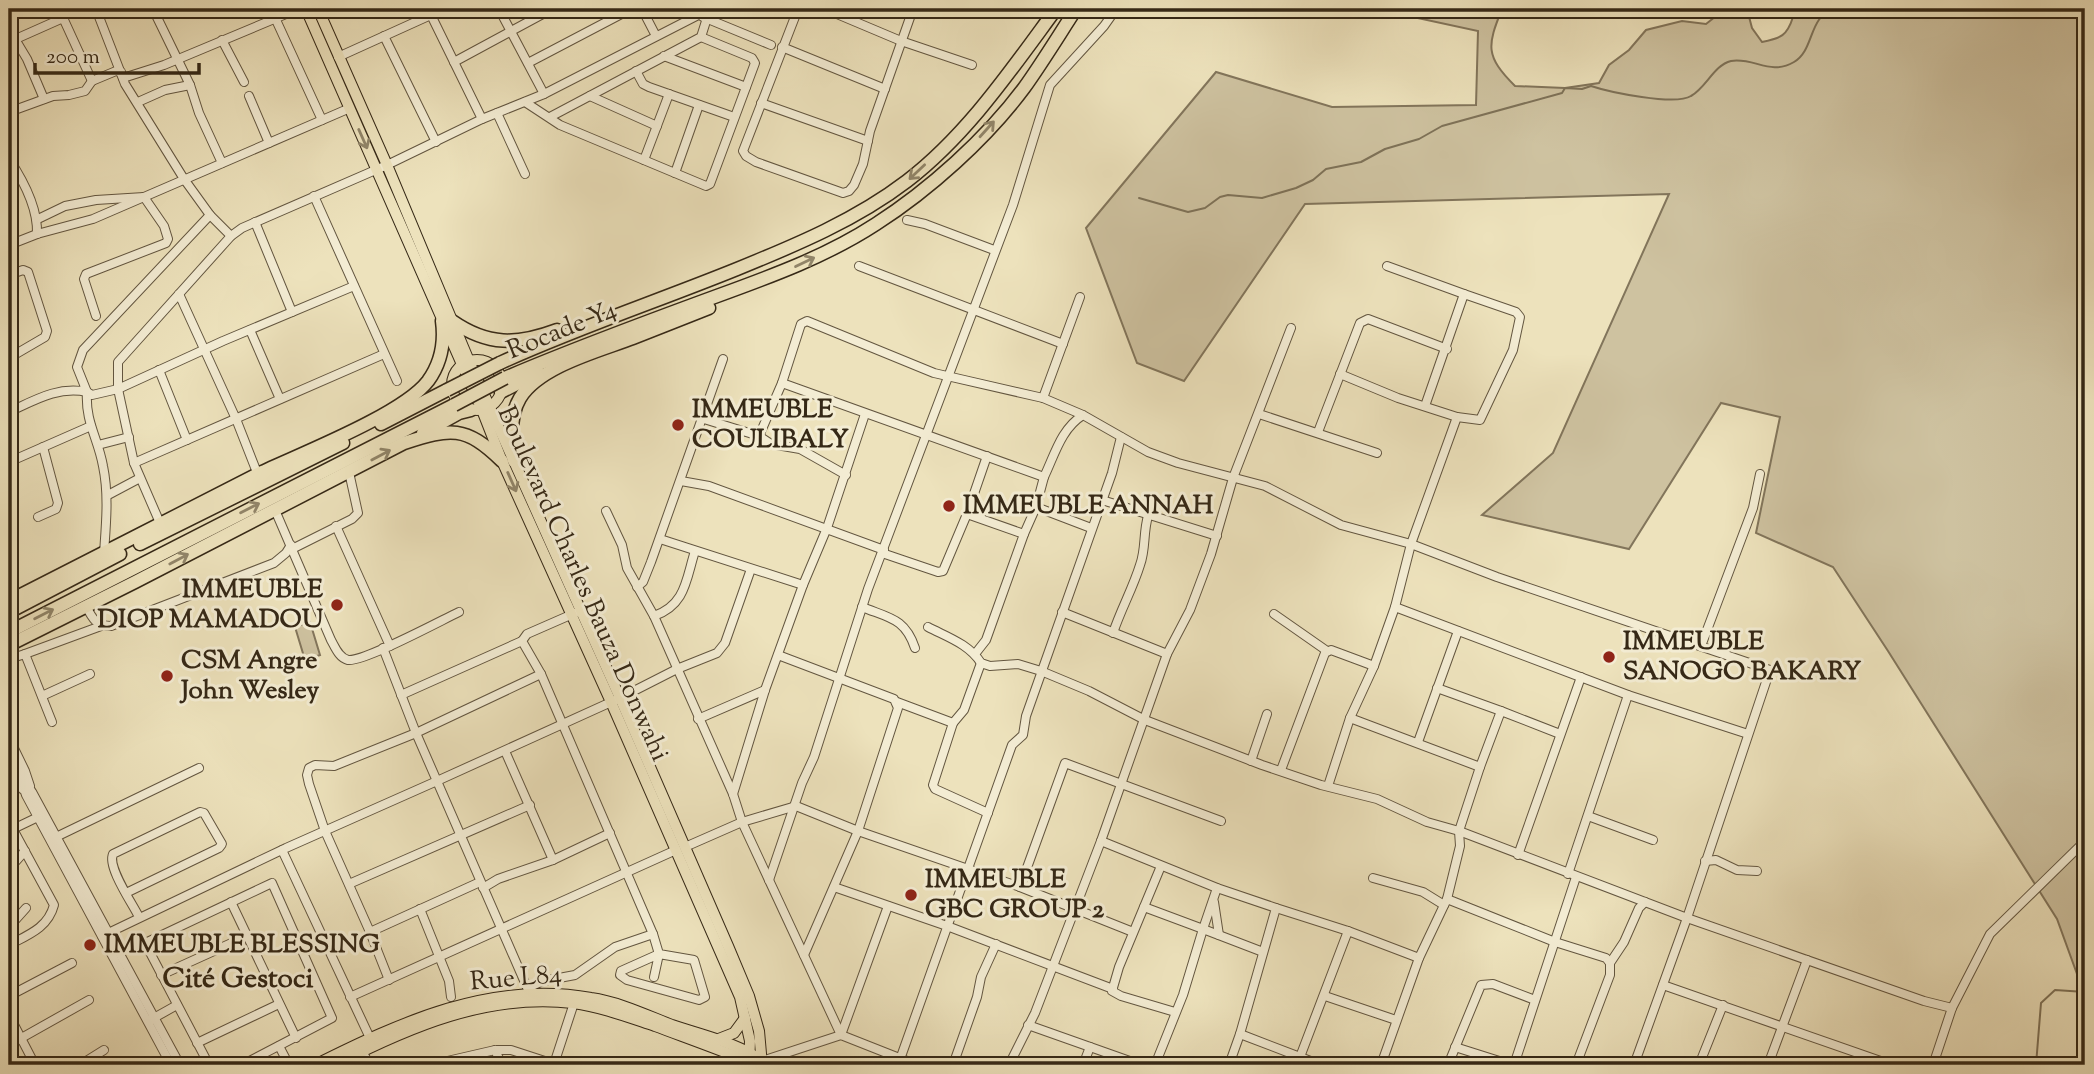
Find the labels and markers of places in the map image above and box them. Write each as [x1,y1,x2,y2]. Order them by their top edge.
place label: IMMEUBLE COULIBALY [692,392,849,459]
marker: IMMEUBLE COULIBALY [670,417,686,433]
place label: IMMEUBLE ANNAH [963,488,1214,525]
marker: IMMEUBLE ANNAH [941,498,957,514]
place label: IMMEUBLE DIOP MAMADOU [98,572,324,639]
marker: IMMEUBLE DIOP MAMADOU [329,597,345,613]
place label: IMMEUBLE SANOGO BAKARY [1623,624,1862,691]
place label: CSM Angre John Wesley [179,643,319,710]
marker: IMMEUBLE SANOGO BAKARY [1601,649,1617,665]
marker: CSM Angre John Wesley [159,668,175,684]
place label: IMMEUBLE GBC GROUP 2 [925,862,1105,929]
marker: IMMEUBLE GBC GROUP 2 [903,887,919,903]
place label: IMMEUBLE BLESSING [104,927,380,964]
marker: IMMEUBLE BLESSING [82,937,98,953]

